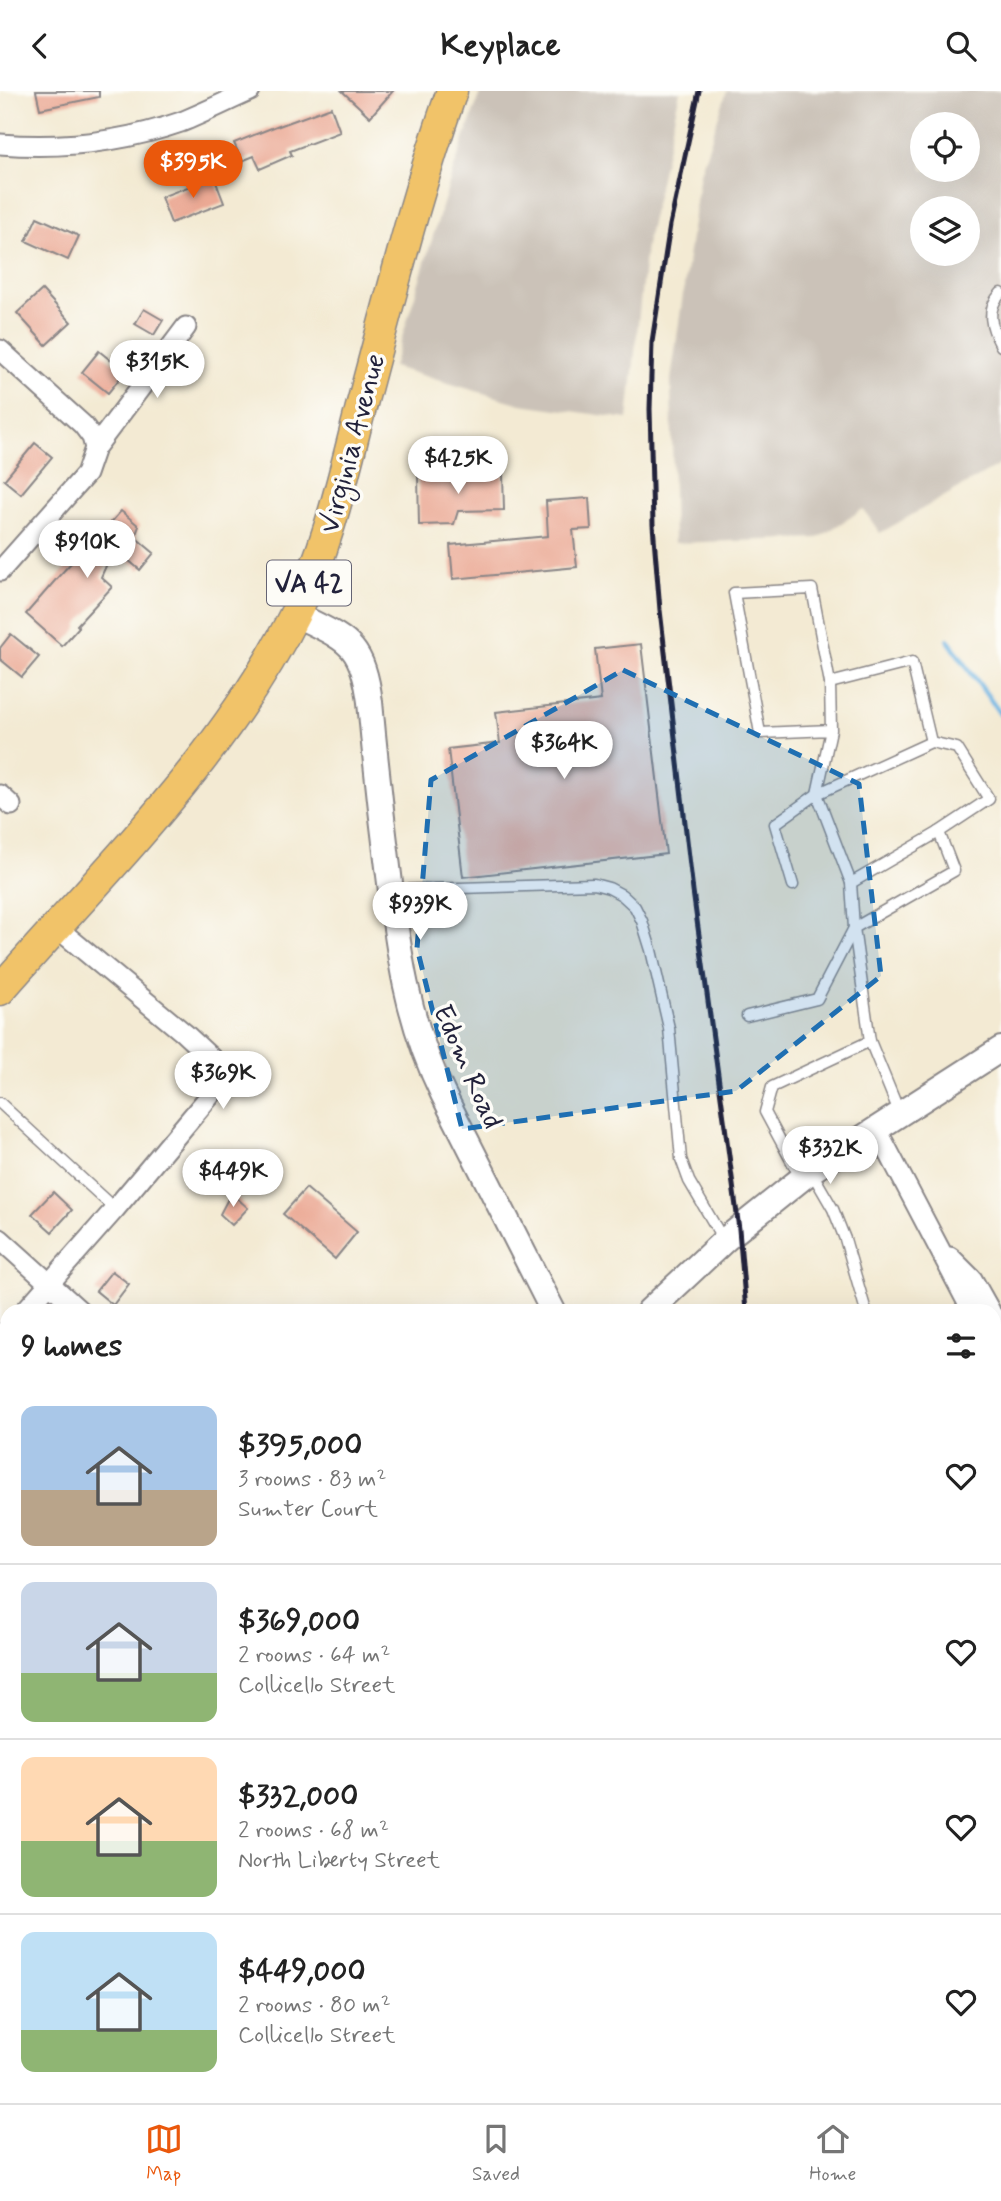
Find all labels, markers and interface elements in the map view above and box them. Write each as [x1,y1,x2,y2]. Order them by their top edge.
text: Keyplace [440,25,561,67]
icon: back [21,27,59,65]
icon: search [942,27,980,65]
map controls [910,112,980,266]
button: locate [910,112,980,182]
pin: $395K [144,141,242,200]
text: $395K [160,148,226,178]
button: layers [910,196,980,266]
pin: $315K [108,341,206,400]
text: $315K [126,348,188,378]
street label: Virginia Avenue [312,350,397,538]
pin: $425K [409,437,507,496]
text: $425K [424,444,492,474]
pin: $910K [38,521,136,580]
text: $910K [55,528,119,558]
road number: VA 42 [267,561,351,605]
pin: $364K [515,721,613,781]
text: $364K [531,729,597,759]
pin: $939K [371,883,469,942]
text: $939K [389,890,451,920]
street label: Edom Road [423,999,510,1135]
pin: $369K [174,1051,272,1111]
text: $369K [191,1059,255,1089]
pin: $332K [781,1127,879,1186]
text: $332K [798,1134,862,1164]
pin: $449K [184,1149,282,1209]
text: $449K [198,1157,268,1187]
text: 9 homes [21,1327,122,1366]
icon: filters [942,1327,980,1365]
text: $395,000 [238,1426,362,1465]
icon: home [77,1434,161,1518]
icon: heart [942,1457,980,1495]
text: 3 rooms · 83 m² [238,1465,386,1495]
text: Sumter Court [238,1495,378,1525]
text: $369,000 [238,1602,360,1641]
icon: home [77,1610,161,1694]
icon: heart [942,1633,980,1671]
text: 2 rooms · 64 m² [238,1641,390,1671]
text: Collicello Street [238,1671,396,1701]
text: $332,000 [238,1777,358,1816]
icon: home [77,1785,161,1869]
icon: heart [942,1808,980,1846]
text: 2 rooms · 68 m² [238,1816,389,1846]
text: North Liberty Street [238,1846,440,1876]
text: $449,000 [238,1952,366,1991]
icon: home [77,1960,161,2044]
icon: heart [942,1983,980,2021]
text: 2 rooms · 80 m² [238,1991,391,2021]
text: Collicello Street [238,2021,396,2051]
tab: Map [145,2120,183,2187]
tab: Saved [472,2120,520,2187]
tab: Home [809,2120,856,2187]

